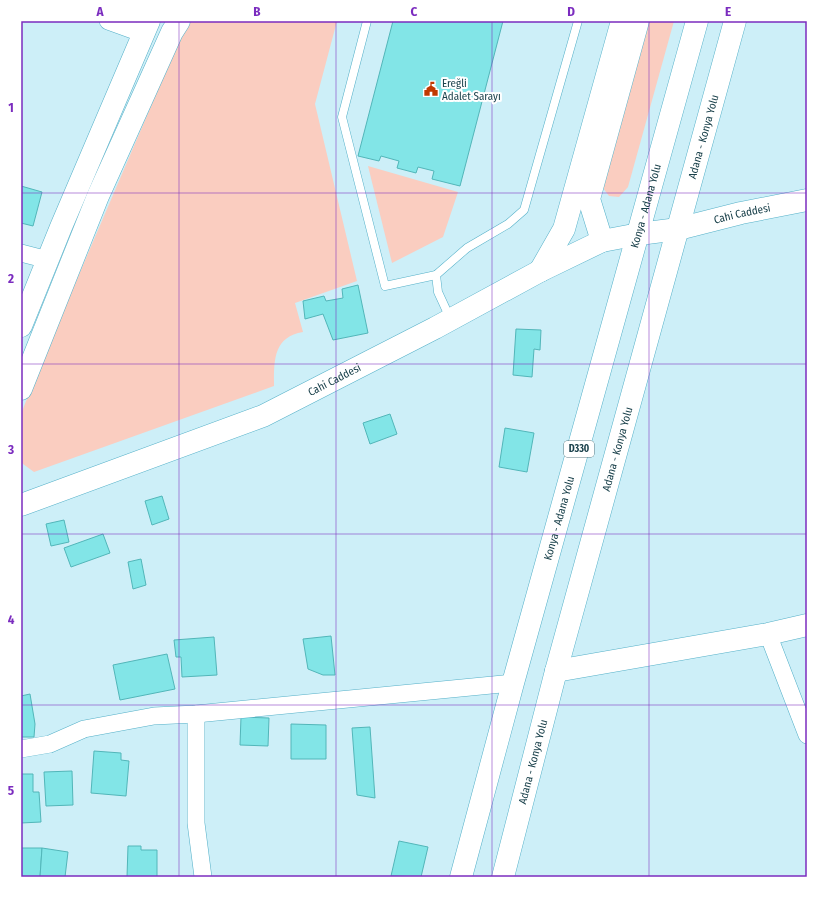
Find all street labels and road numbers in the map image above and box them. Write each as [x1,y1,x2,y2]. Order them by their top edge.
street label: Adana - Konya Yolu [685,93,721,180]
street label: Konya - Adana Yolu [628,162,663,249]
street label: Cahi Caddesi [712,201,772,226]
street label: Cahi Caddesi [306,360,363,398]
street label: Adana - Konya Yolu [599,405,635,493]
road number: D330 [564,441,594,457]
street label: Konya - Adana Yolu [541,475,577,562]
street label: Adana - Konya Yolu [516,718,550,805]

